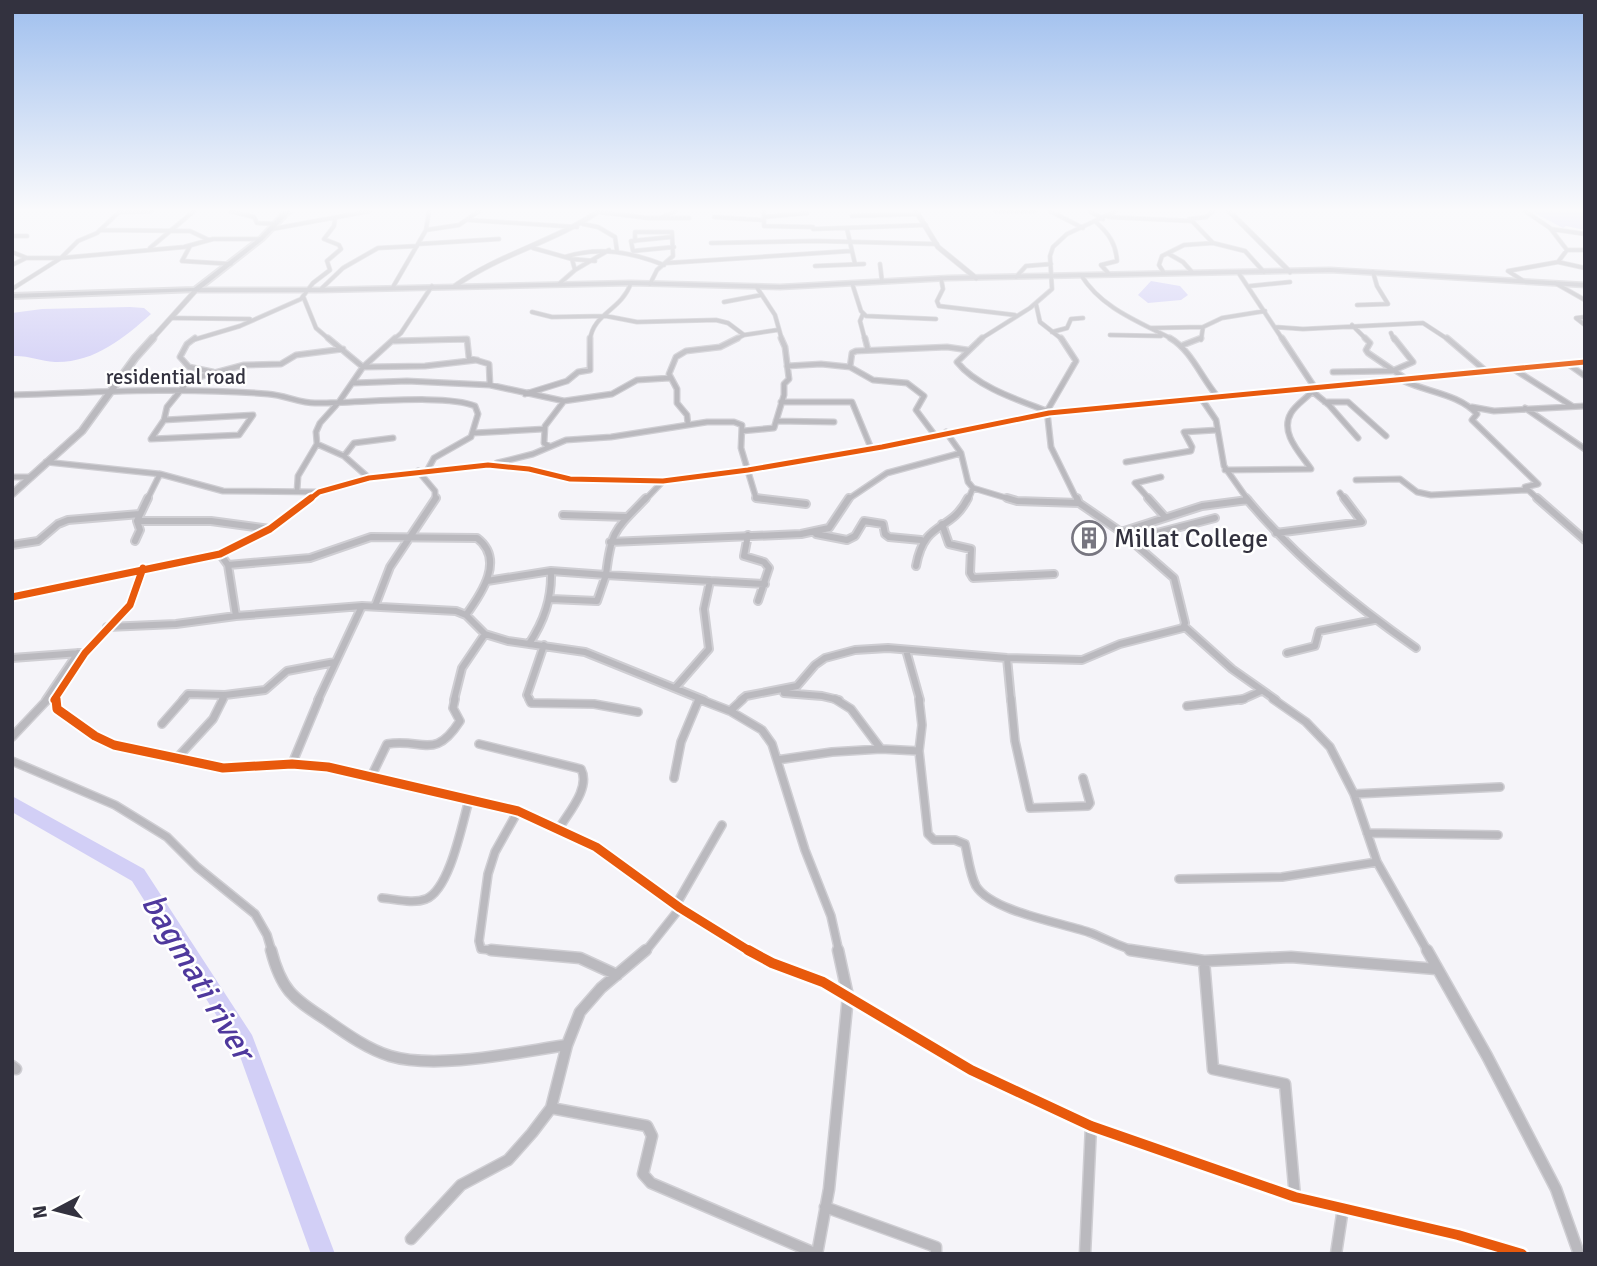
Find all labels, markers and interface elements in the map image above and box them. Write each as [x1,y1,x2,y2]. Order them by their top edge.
street label: residential road [106,364,246,390]
building icon: Millat College [1070,519,1108,557]
place label: Millat College [1114,523,1268,555]
water label: bagmati river [132,886,266,1072]
north arrow [21,1175,91,1245]
text: N [27,1204,53,1220]

